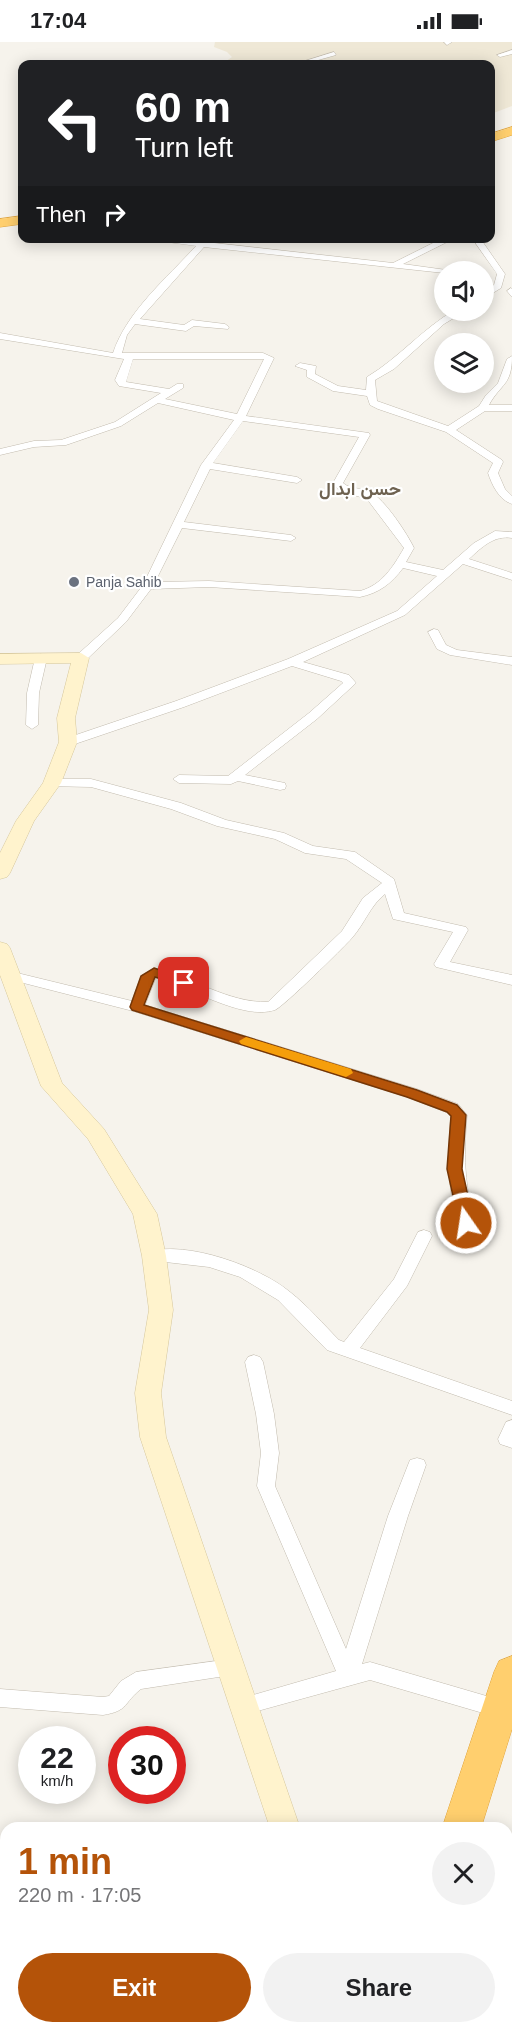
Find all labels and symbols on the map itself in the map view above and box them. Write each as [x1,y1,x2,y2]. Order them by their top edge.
district label: حسن ابدال [319,479,401,500]
place label: Panja Sahib [86,574,162,590]
marker: Panja Sahib [67,575,81,589]
pin [158,957,209,1008]
position arrow [434,1191,498,1255]
speed limit sign: 30 [108,1726,186,1804]

